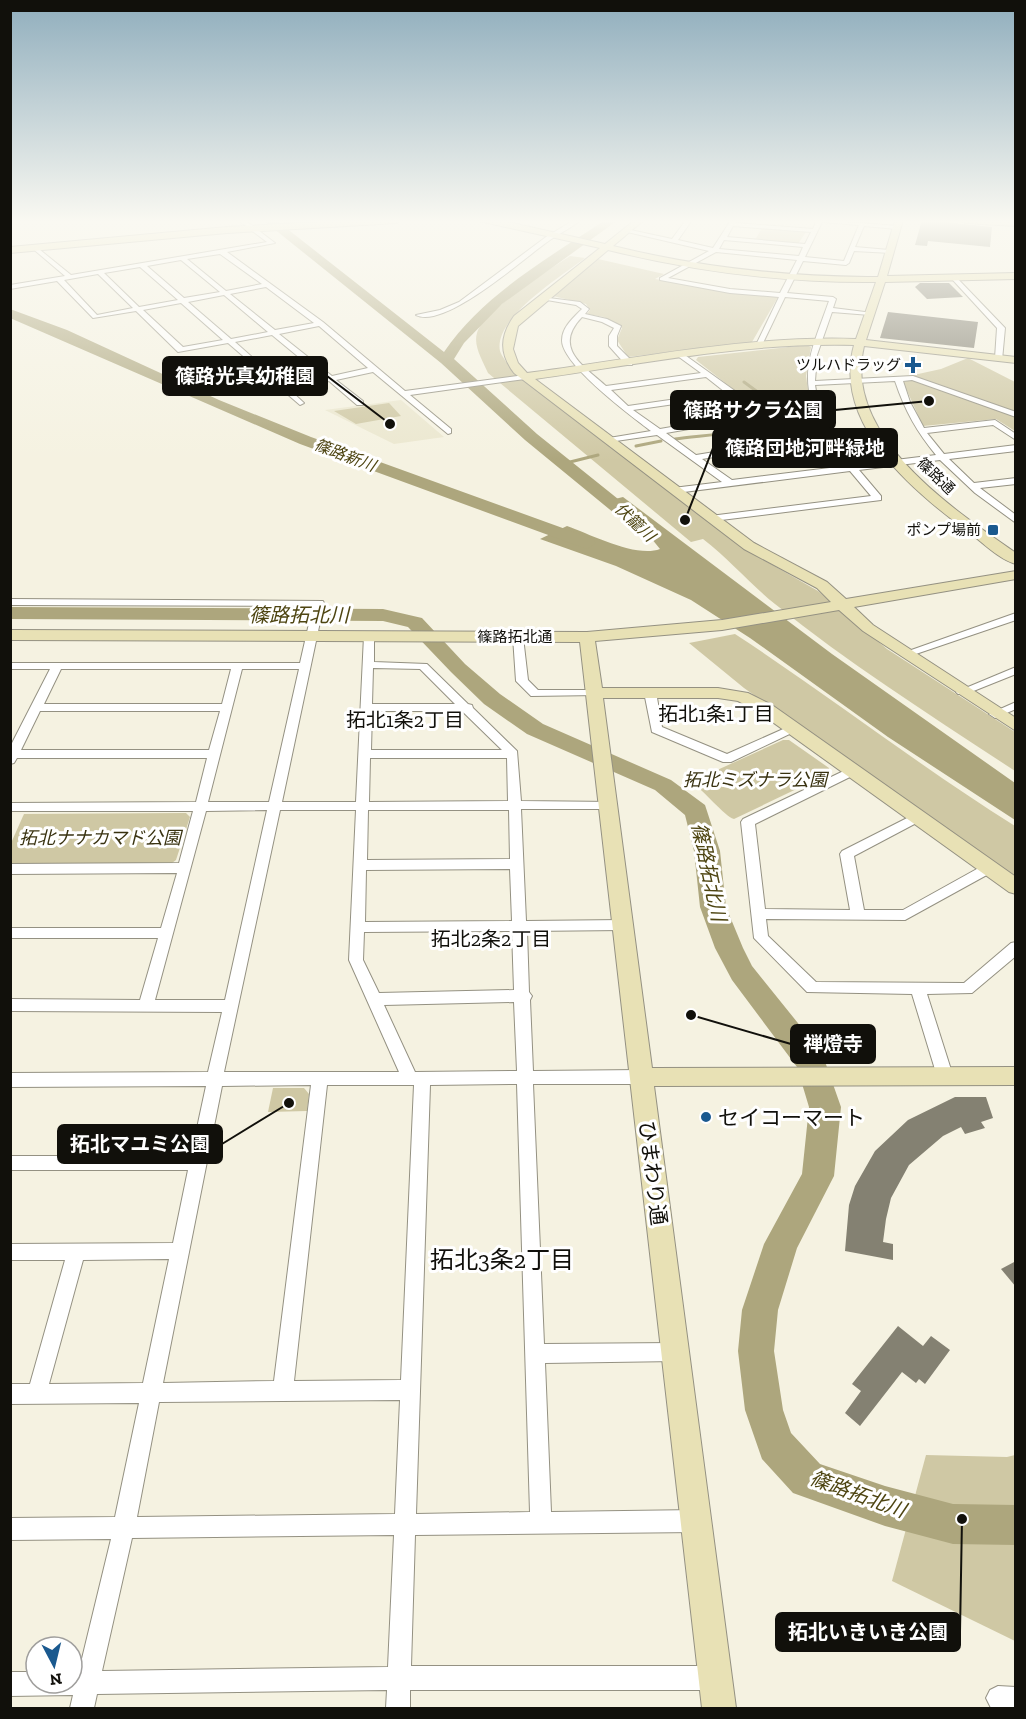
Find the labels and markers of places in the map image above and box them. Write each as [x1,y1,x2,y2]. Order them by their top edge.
place label: ツルハドラッグ [796,356,901,374]
callout: 篠路光真幼稚園 [163,357,327,395]
marker: ツルハドラッグ [906,358,920,372]
callout: 篠路サクラ公園 [671,391,835,429]
callout: 篠路団地河畔緑地 [713,429,897,467]
place label: ポンプ場前 [906,521,981,539]
marker: ポンプ場前 [986,523,1000,537]
callout: 禅燈寺 [791,1025,875,1063]
place label: セイコーマート [718,1105,865,1130]
marker: セイコーマート [699,1110,713,1124]
callout: 拓北マユミ公園 [58,1125,222,1163]
callout: 拓北いきいき公園 [776,1613,960,1651]

